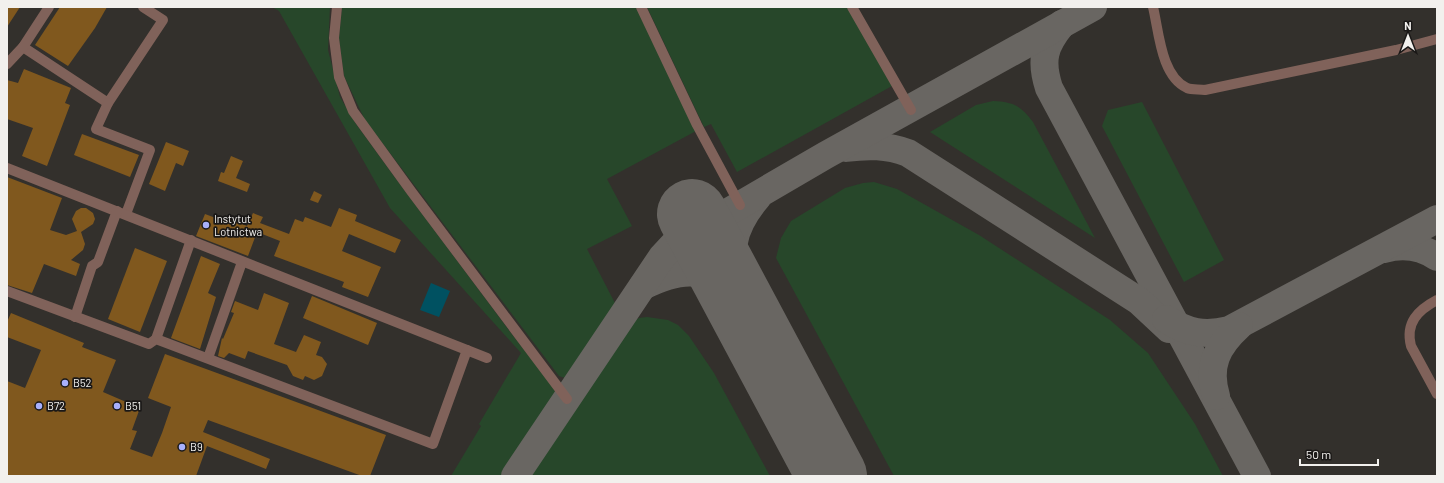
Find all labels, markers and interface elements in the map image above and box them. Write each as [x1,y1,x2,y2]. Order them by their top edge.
north arrow [1388,16,1428,56]
text: N [1404,19,1412,32]
place label: Instytut Lotnictwa [214,212,262,238]
marker: Instytut Lotnictwa [201,220,211,230]
place label: B52 [73,376,92,389]
marker: B52 [60,378,70,388]
place label: B72 [47,399,65,412]
place label: B51 [125,399,141,412]
marker: B72 [34,401,44,411]
marker: B51 [112,401,122,411]
place label: B9 [190,440,203,453]
scale bar [1300,441,1378,467]
marker: B9 [177,442,187,452]
text: 50 m [1306,447,1331,461]

